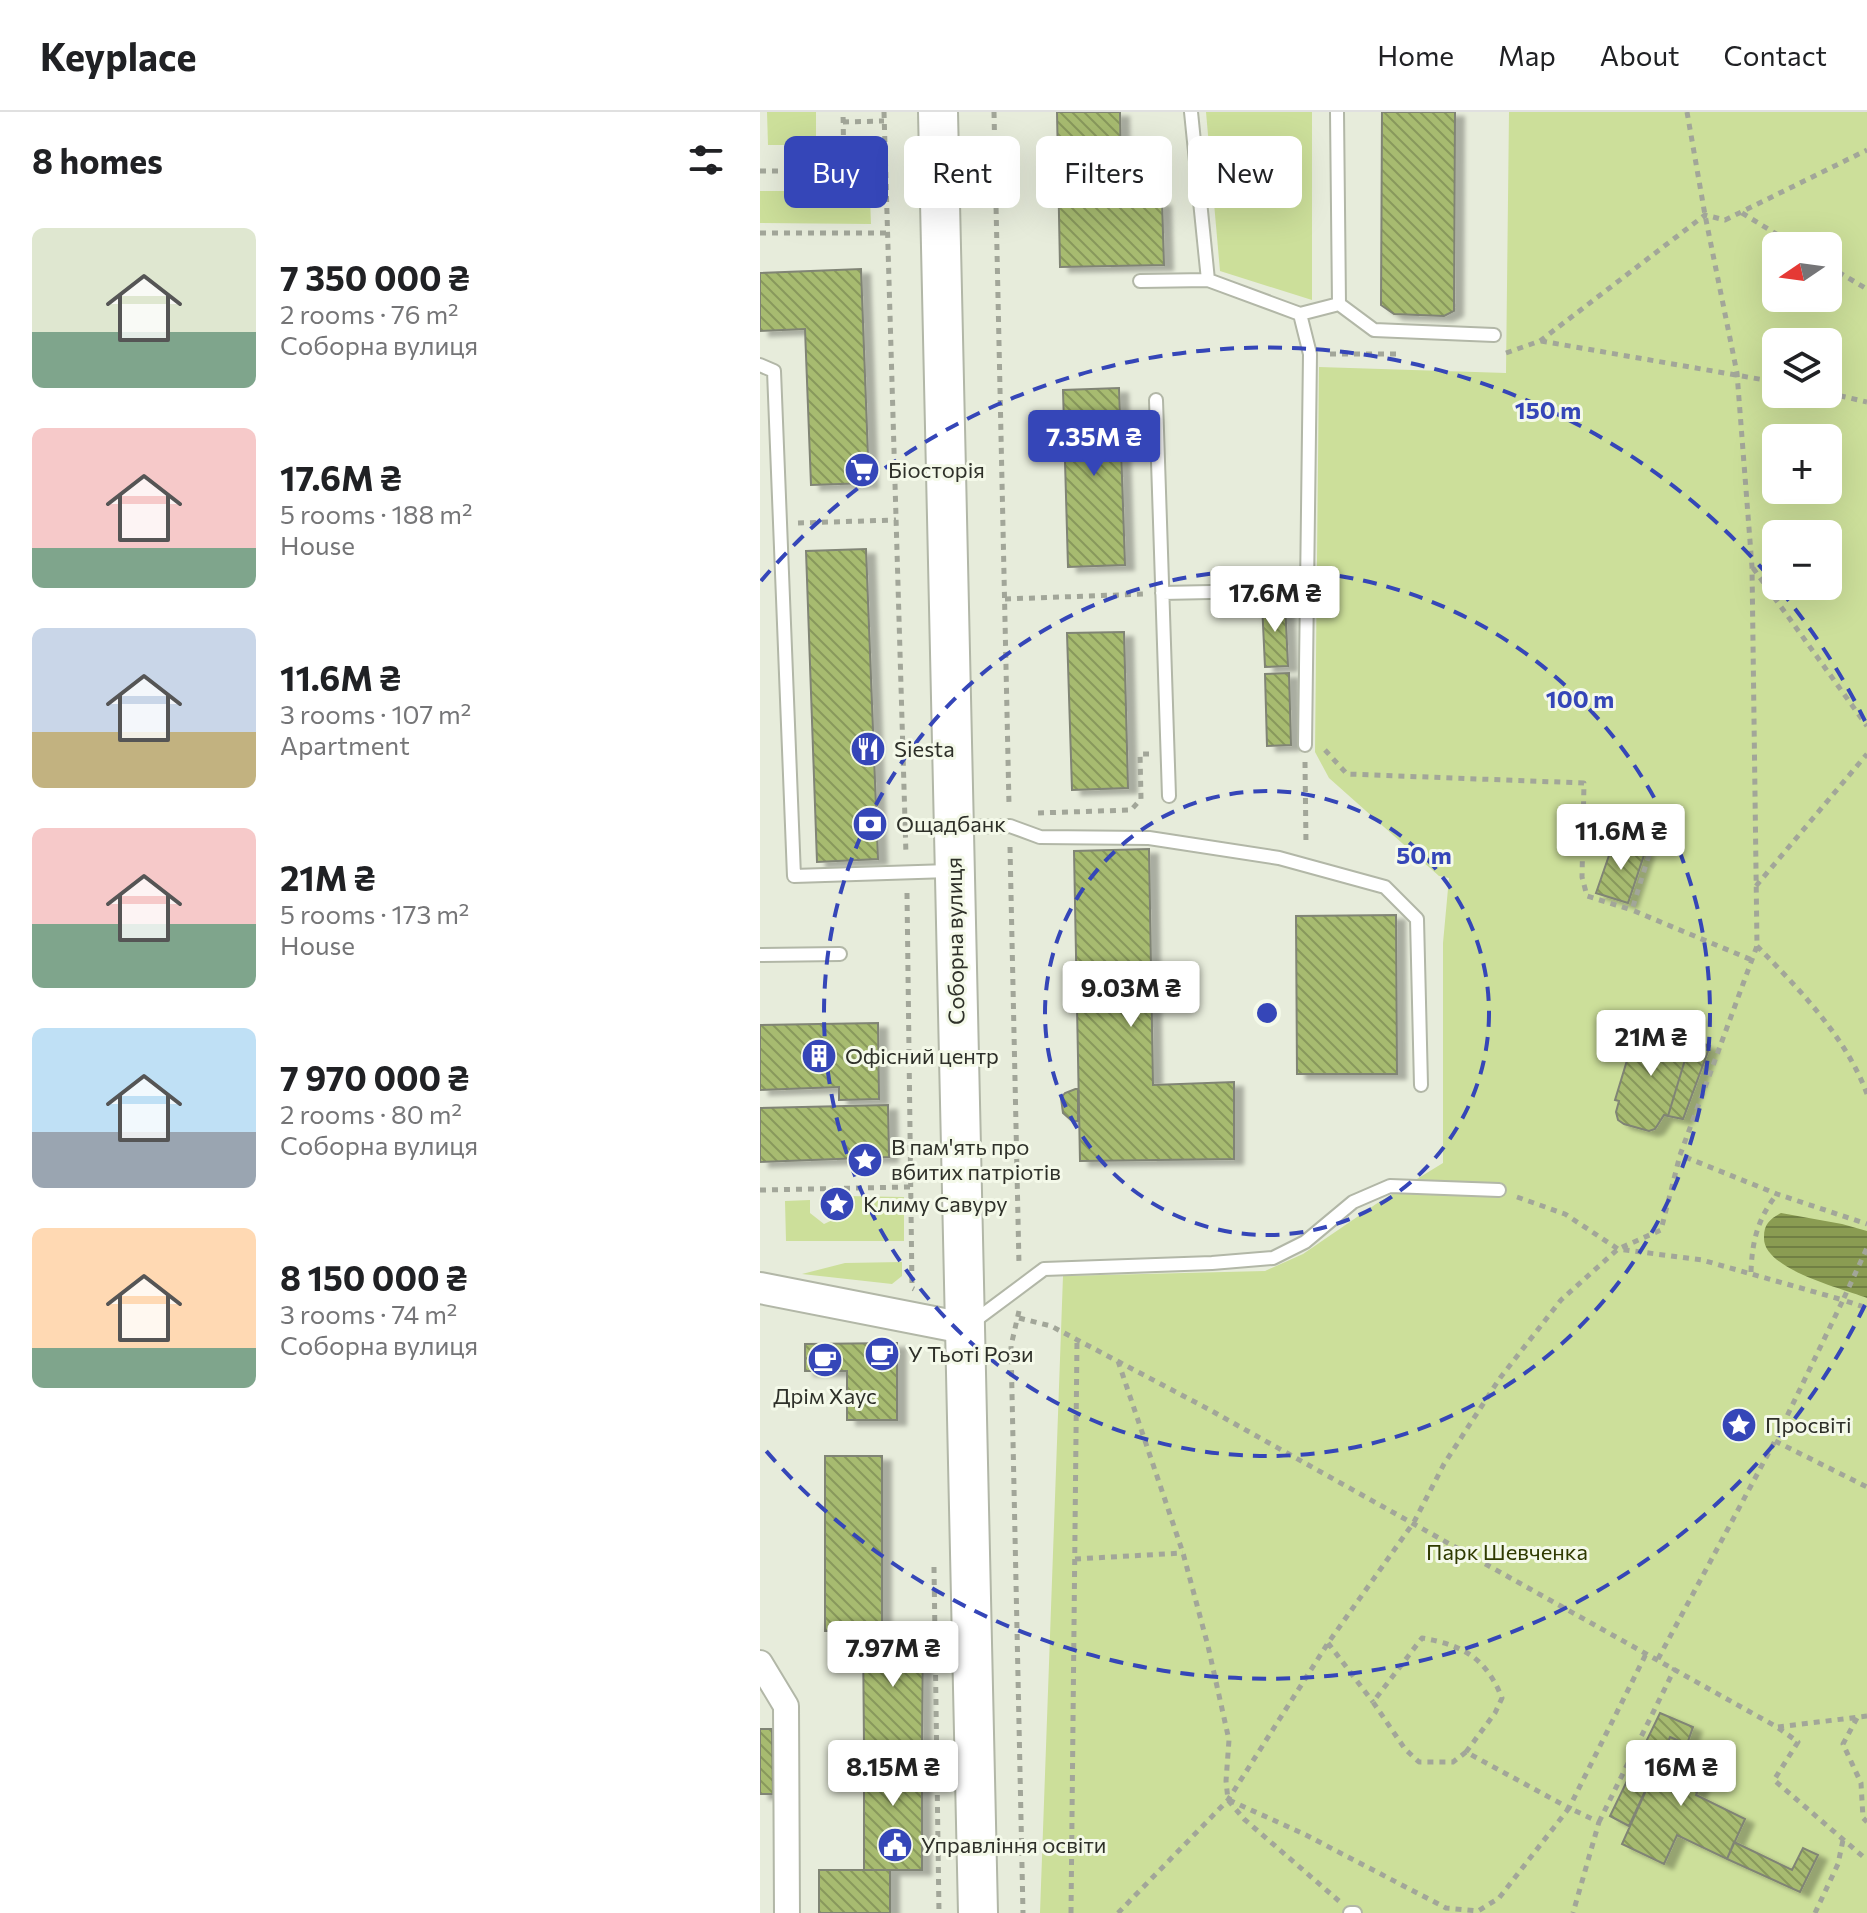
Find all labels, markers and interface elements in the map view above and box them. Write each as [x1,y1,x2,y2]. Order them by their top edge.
text: Keyplace [40,32,196,79]
text: Home [1377,38,1454,72]
text: Map [1498,38,1556,72]
text: About [1600,38,1680,72]
text: Contact [1724,38,1827,72]
chip: Buy [784,136,888,208]
chip: Rent [904,136,1020,208]
chip: Filters [1036,136,1172,208]
chip: New [1188,136,1302,208]
icon: filters [684,138,728,182]
text: 8 homes [32,139,163,181]
north arrow [1762,232,1842,312]
map controls [1762,232,1842,600]
text: 7 350 000 ₴ [280,256,470,298]
icon: home [96,260,192,356]
text: 2 rooms · 76 m² [280,298,459,329]
button: layers [1762,328,1842,408]
text: Соборна вулиця [280,329,478,360]
text: 150 m [1515,395,1581,424]
pin: 7.35M ₴ [1020,410,1168,478]
text: 7.35M ₴ [1046,420,1142,451]
button: + [1762,424,1842,504]
supermarket icon: Біосторія [843,451,881,489]
text: 17.6M ₴ [280,456,402,498]
place label: Біосторія [888,456,985,483]
icon: home [96,460,192,556]
text: 5 rooms · 188 m² [280,498,472,529]
button: − [1762,520,1842,600]
text: House [280,529,355,560]
pin: 17.6M ₴ [1201,566,1349,634]
text: 17.6M ₴ [1229,576,1321,607]
text: 11.6M ₴ [280,656,401,698]
icon: home [96,660,192,756]
text: 100 m [1546,684,1614,713]
text: 3 rooms · 107 m² [280,698,471,729]
text: Apartment [280,729,410,760]
restaurant icon: Siesta [849,730,887,768]
place label: Siesta [894,735,955,762]
pin: 11.6M ₴ [1547,804,1695,872]
bank icon: Ощадбанк [851,805,889,843]
place label: Ощадбанк [896,810,1006,837]
text: 11.6M ₴ [1575,814,1667,845]
text: 50 m [1396,840,1452,869]
text: 21M ₴ [280,856,375,898]
street label: Соборна вулиця [940,857,969,1025]
icon: home [96,860,192,956]
text: 5 rooms · 173 m² [280,898,469,929]
text: House [280,929,355,960]
pin: 9.03M ₴ [1057,961,1205,1029]
text: 9.03M ₴ [1081,971,1181,1002]
centre of rings [1253,999,1281,1027]
pin: 21M ₴ [1595,1010,1707,1078]
text: 21M ₴ [1615,1020,1687,1051]
building icon: Офісний центр [800,1037,838,1075]
place label: Офісний центр [845,1042,999,1069]
text: 7 970 000 ₴ [280,1056,469,1098]
icon: home [96,1060,192,1156]
text: 2 rooms · 80 m² [280,1098,462,1129]
text: Соборна вулиця [280,1129,478,1160]
place label: В пам'ять про вбитих патріотів [891,1133,1061,1185]
place icon: В пам'ять про вбитих патріотів [846,1141,884,1179]
place icon: Климу Савуру [818,1185,856,1223]
place label: Климу Савуру [863,1190,1008,1217]
text: 8 150 000 ₴ [280,1256,467,1298]
icon: home [96,1260,192,1356]
text: 3 rooms · 74 m² [280,1298,457,1329]
text: Соборна вулиця [280,1329,478,1360]
cafe icon: У Тьоті Рози [863,1335,901,1373]
place label: У Тьоті Рози [908,1340,1034,1367]
cafe icon: Дрім Хаус [806,1341,844,1379]
place label: Дрім Хаус [773,1382,877,1409]
place icon: Просвіті [1720,1406,1758,1444]
place label: Просвіті [1765,1411,1852,1438]
park label: Парк Шевченка [1426,1538,1588,1565]
pin: 7.97M ₴ [819,1621,967,1689]
text: 7.97M ₴ [845,1631,941,1662]
pin: 8.15M ₴ [819,1740,967,1808]
pin: 16M ₴ [1625,1740,1737,1808]
text: 8.15M ₴ [846,1750,940,1781]
text: 16M ₴ [1644,1750,1718,1781]
public building icon: Управління освіти [876,1826,914,1864]
place label: Управління освіти [921,1831,1106,1858]

